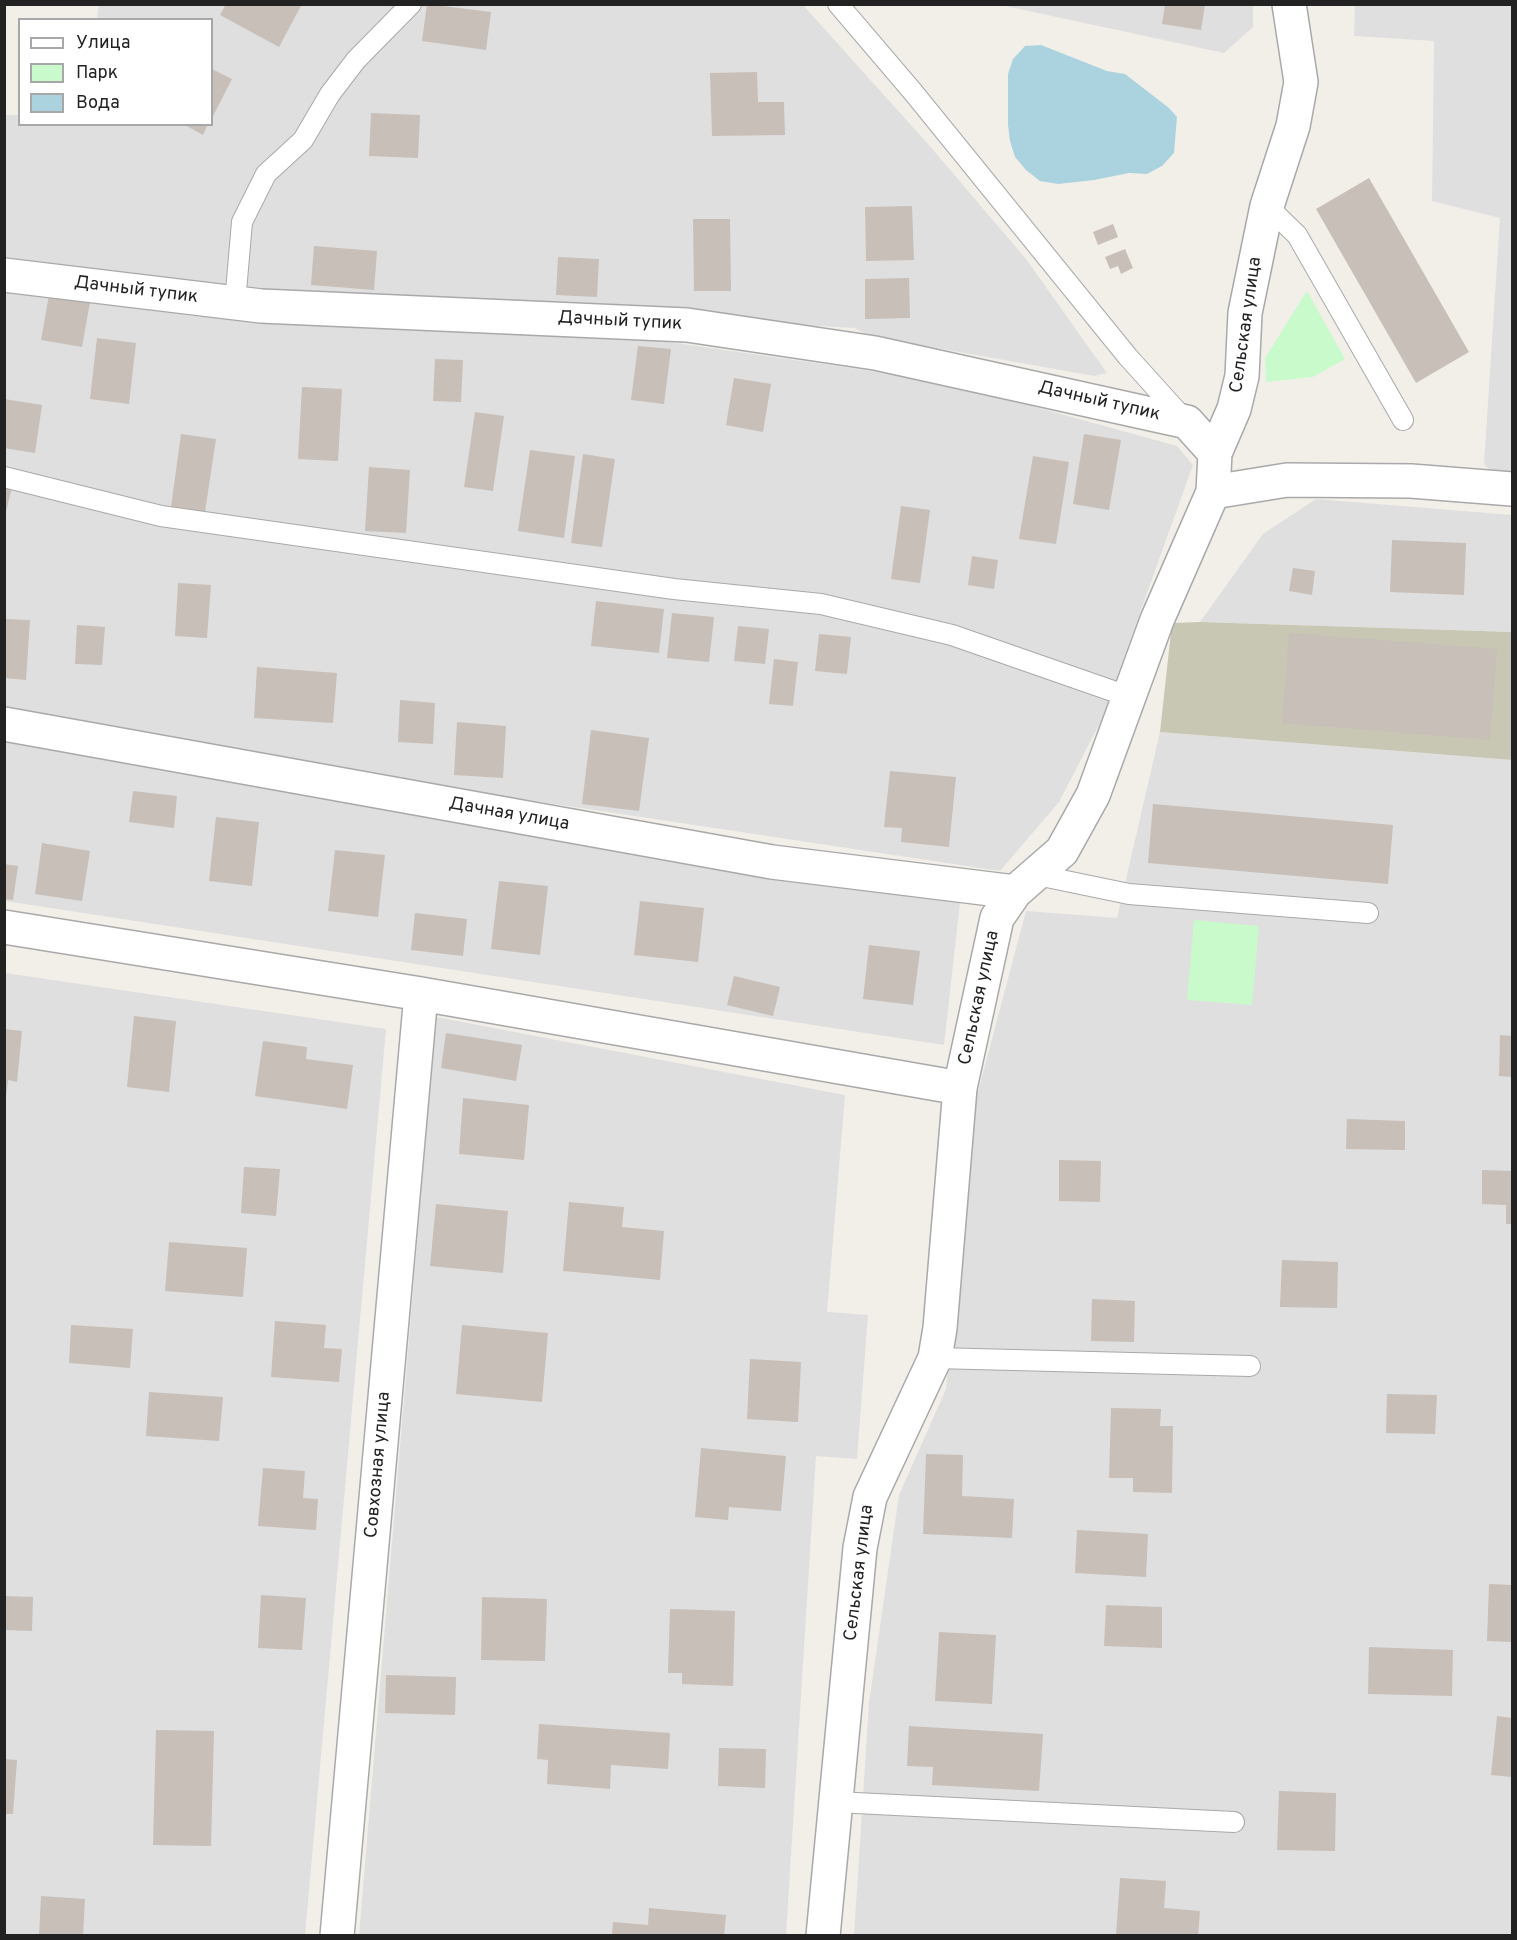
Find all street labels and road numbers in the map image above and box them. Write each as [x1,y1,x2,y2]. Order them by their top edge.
street label: Сельская улица [1227,256,1267,394]
street label: Дачный тупик [73,273,199,309]
street label: Дачный тупик [557,308,683,336]
street label: Дачный тупик [1036,377,1162,427]
street label: Дачная улица [447,794,571,836]
street label: Сельская улица [955,929,1005,1067]
street label: Совхозная улица [362,1391,396,1539]
street label: Сельская улица [841,1504,879,1642]

